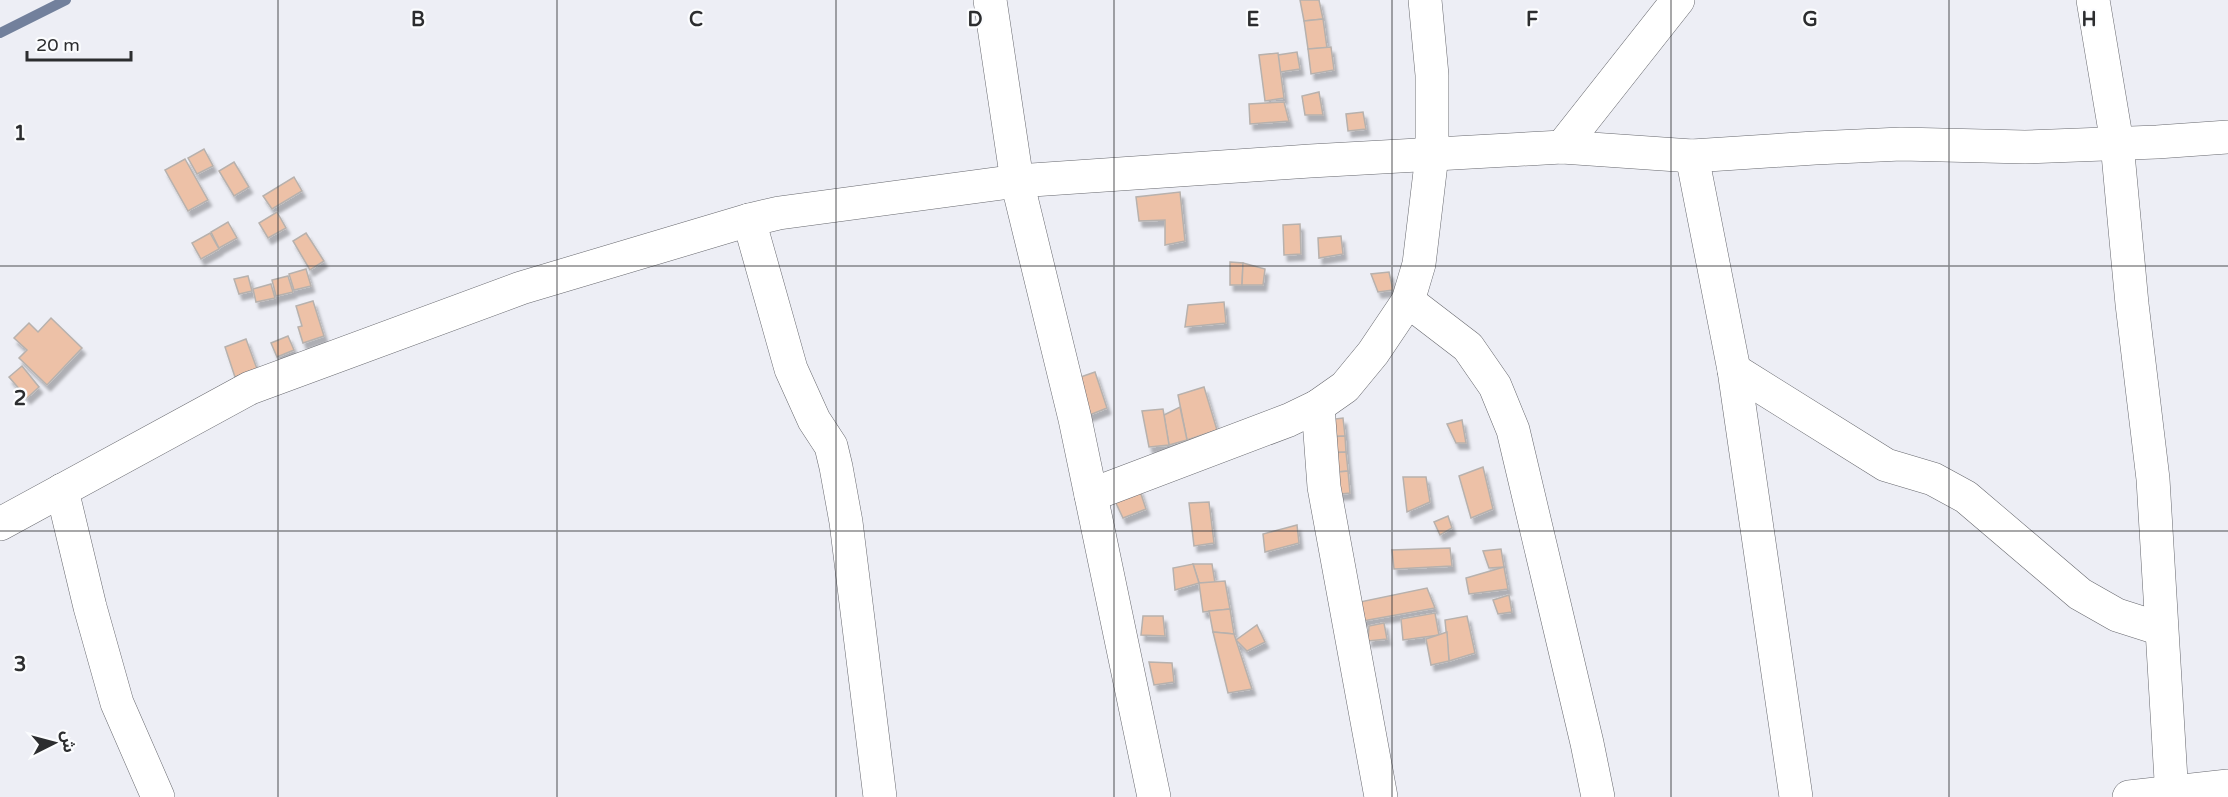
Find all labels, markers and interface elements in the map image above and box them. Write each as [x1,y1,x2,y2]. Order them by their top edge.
text: B [411,8,425,32]
text: C [689,8,703,32]
text: D [967,8,983,32]
text: E [1247,8,1260,32]
text: F [1526,8,1538,32]
text: G [1802,8,1818,32]
text: H [2081,8,2097,32]
scale bar [27,24,130,62]
text: 20 m [36,34,80,56]
text: 1 [14,122,26,146]
text: 2 [14,387,26,411]
text: 3 [14,653,26,677]
north arrow [24,713,84,773]
text: ش [57,730,79,754]

